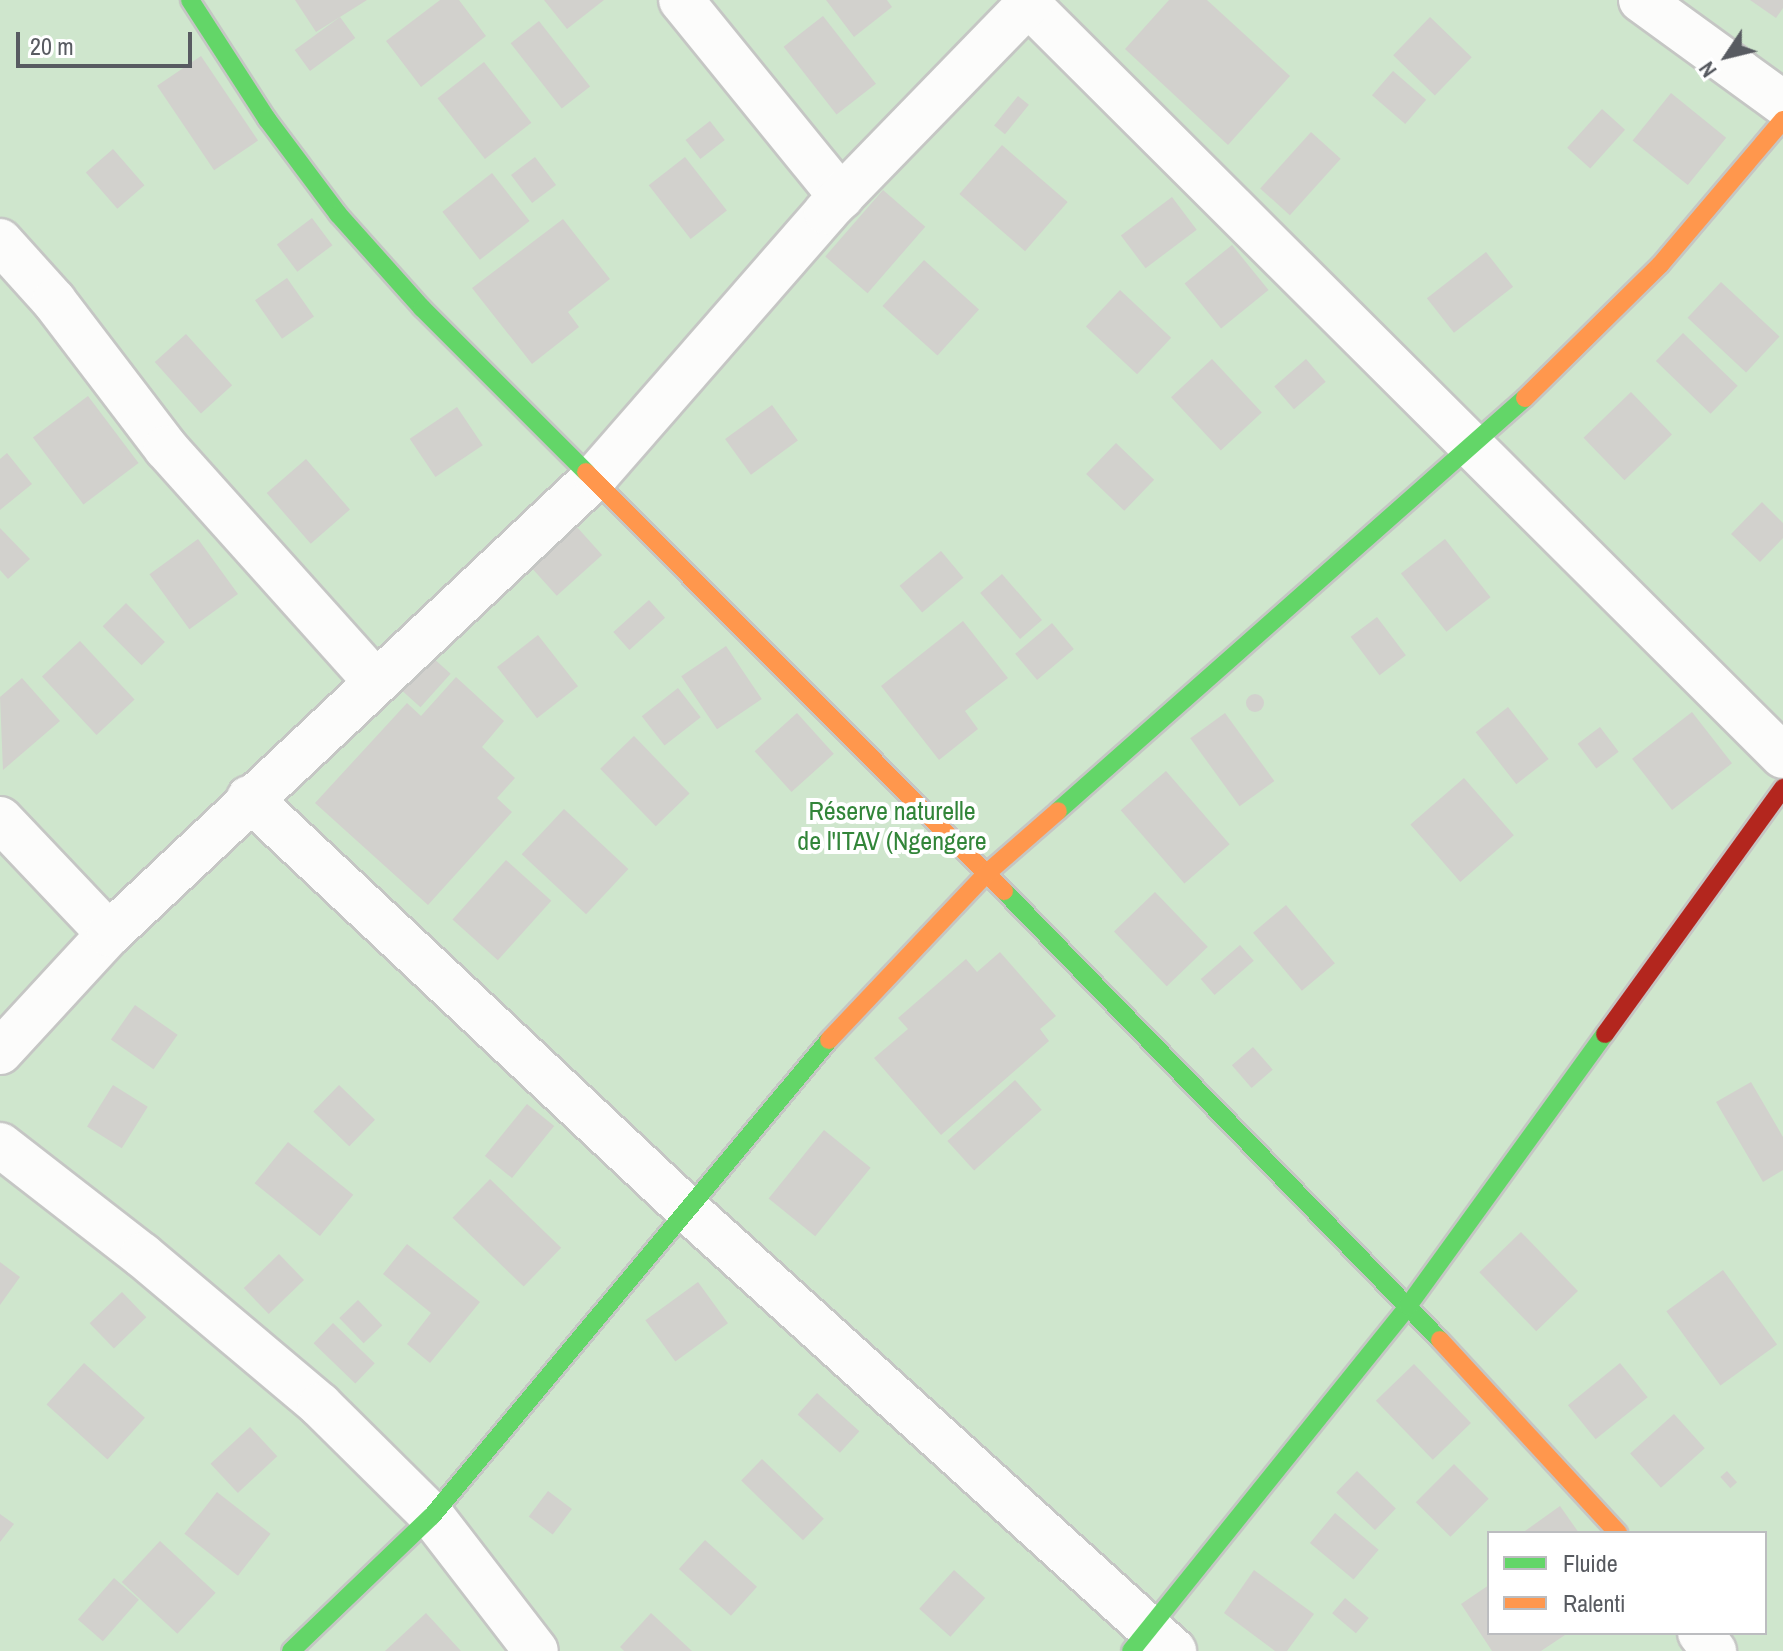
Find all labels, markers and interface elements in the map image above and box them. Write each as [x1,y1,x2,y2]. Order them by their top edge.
scale bar [20,16,196,66]
north arrow [1687,16,1767,96]
text: 20 m [30,30,74,62]
text: N [1691,56,1723,84]
park label: Réserve naturelle de l'ITAV (Ngengere [797,795,987,856]
legend [1487,1531,1767,1635]
text: Fluide [1563,1547,1618,1579]
text: Ralenti [1563,1587,1625,1619]

